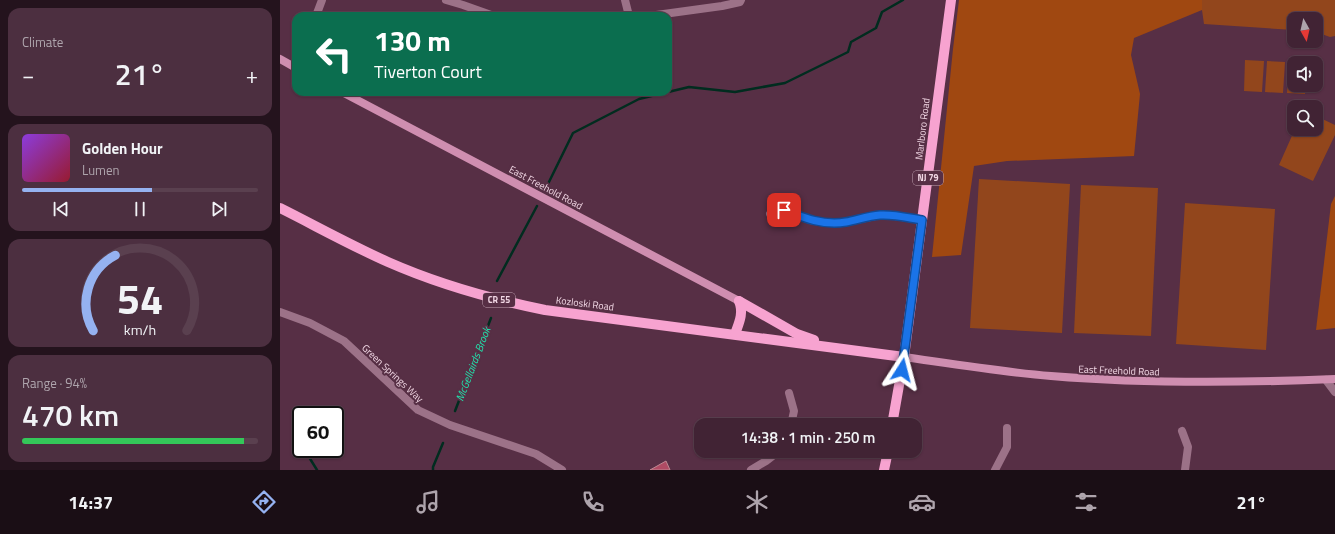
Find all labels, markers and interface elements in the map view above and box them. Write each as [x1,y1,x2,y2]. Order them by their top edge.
north arrow [1287,12,1323,48]
map controls [1287,12,1323,136]
text: 130 m [374,19,451,62]
icon: left [308,28,360,80]
text: Climate [22,32,63,52]
text: 21° [115,51,165,97]
button: sound [1287,56,1323,92]
text: − [22,58,34,92]
text: + [246,58,258,92]
text: Tiverton Court [374,58,482,85]
street label: Marlboro Road [911,97,934,161]
button: search [1287,100,1323,136]
text: Golden Hour [82,137,163,160]
text: Lumen [82,160,119,180]
street label: East Freehold Road [506,162,585,213]
road number: NJ 79 [913,171,943,185]
pin [767,193,801,227]
icon: previous [50,198,72,220]
icon: pause [129,198,151,220]
icon: next [208,198,230,220]
icon: arrive [773,199,795,221]
text: 54 [117,267,163,330]
street label: Kozloski Road [555,292,615,315]
road number: CR 55 [483,293,515,307]
text: km/h [124,318,156,340]
water label: McGellairds Brook [452,324,495,403]
street label: Green Springs Way [359,341,427,406]
position arrow [881,349,923,391]
street label: East Freehold Road [1078,362,1160,379]
text: Range · 94% [22,373,87,393]
text: 470 km [22,392,119,438]
speed limit sign: 60 [292,406,344,458]
text: 14:38 · 1 min · 250 m [741,426,875,449]
icon: directions [250,488,278,516]
icon: music [414,488,442,516]
icon: phone [579,488,607,516]
icon: climate [743,488,771,516]
icon: car [908,488,936,516]
icon: filters [1072,488,1100,516]
text: 14:37 [68,489,113,516]
text: 21° [1236,489,1267,516]

